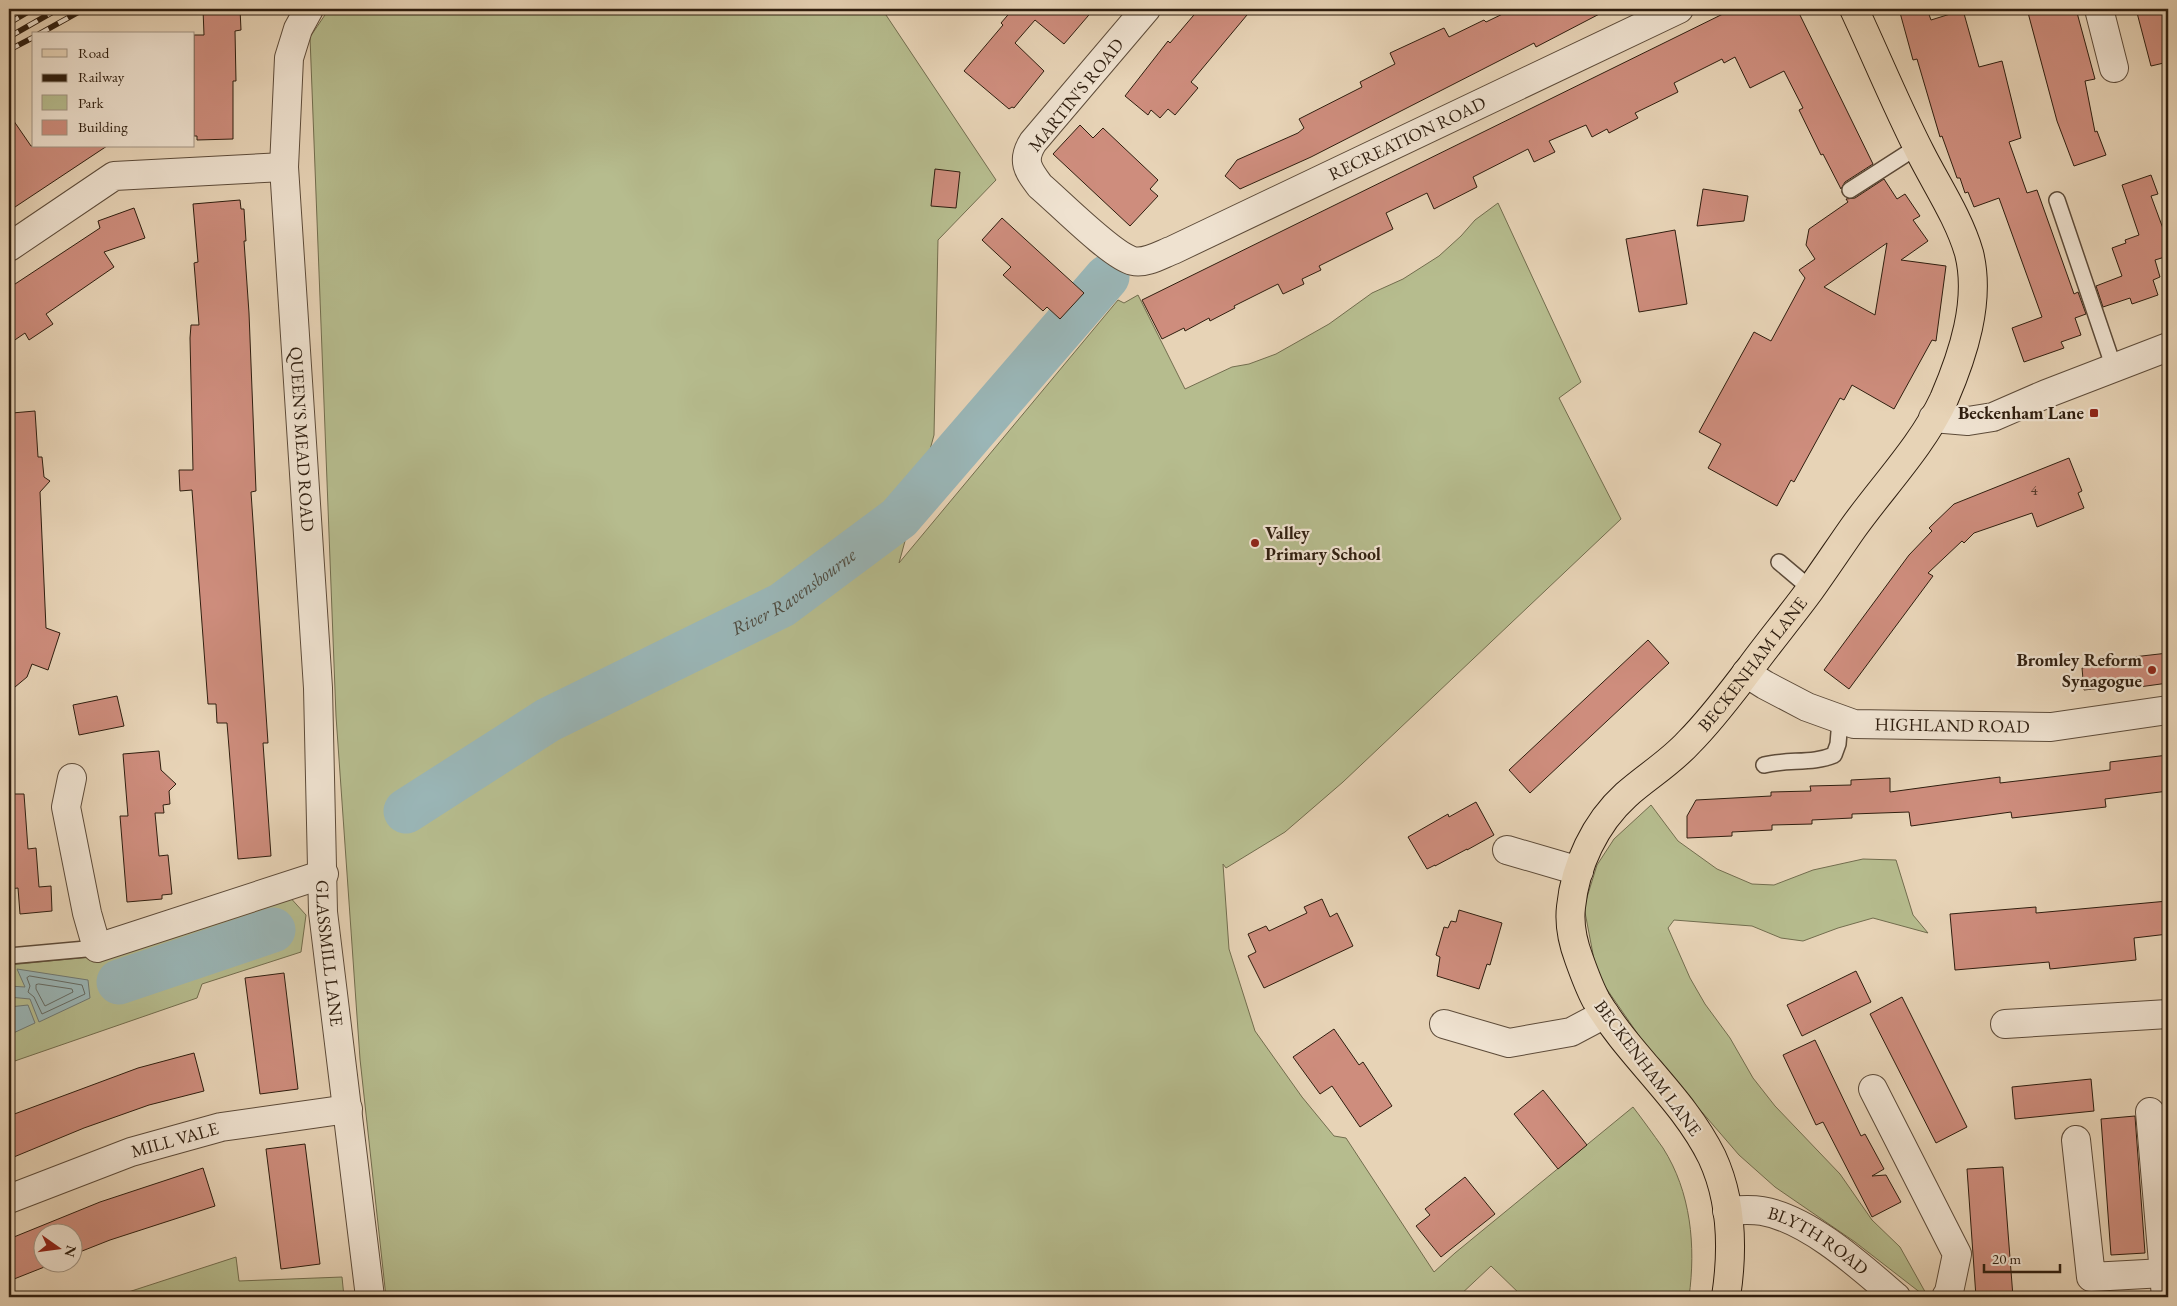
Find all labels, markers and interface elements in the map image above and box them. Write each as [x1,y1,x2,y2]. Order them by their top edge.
legend [32,32,195,148]
street label: MARTIN'S ROAD [1023,33,1129,156]
text: Road [78,43,110,62]
text: Railway [78,67,125,86]
street label: RECREATION ROAD [1325,91,1489,185]
text: Park [78,93,105,112]
text: Building [78,117,128,136]
street label: QUEEN'S MEAD ROAD [285,346,320,532]
place label: Beckenham Lane [1958,401,2084,424]
marker: Beckenham Lane [2088,407,2100,419]
house number: 4 [2030,480,2038,499]
place label: Valley Primary School [1265,521,1381,565]
marker: Valley Primary School [1249,537,1261,549]
water label: River Ravensbourne [727,542,861,641]
street label: BECKENHAM LANE [1693,592,1812,736]
place label: Bromley Reform Synagogue [2016,648,2142,692]
marker: Bromley Reform Synagogue [2146,664,2158,676]
street label: HIGHLAND ROAD [1874,712,2030,738]
street label: GLASSMILL LANE [311,880,349,1028]
street label: BECKENHAM LANE [1590,995,1707,1140]
street label: MILL VALE [128,1116,221,1163]
street label: BLYTH ROAD [1765,1201,1874,1280]
north arrow [32,1224,82,1274]
scale bar [1984,1241,2061,1273]
text: N [60,1243,81,1259]
text: 20 m [1992,1249,2021,1268]

